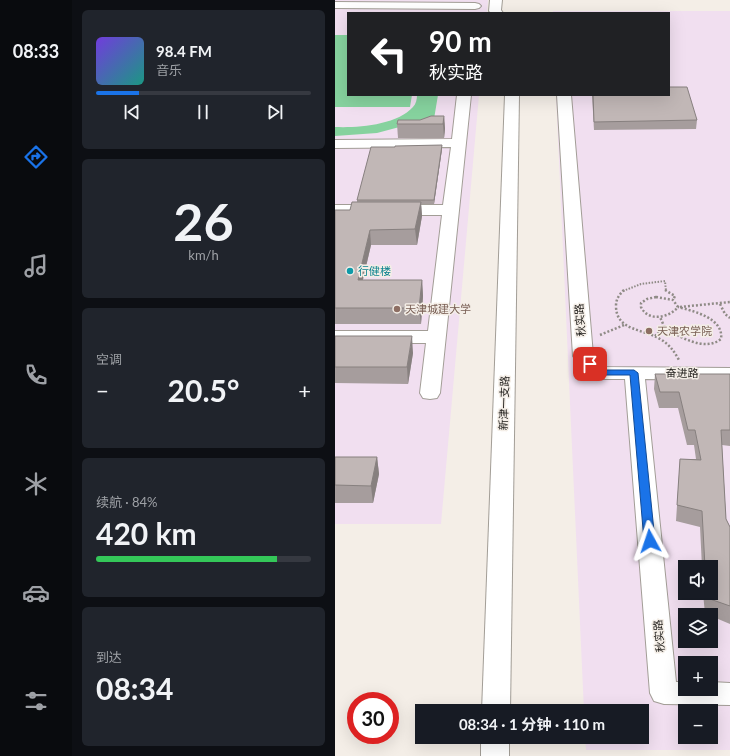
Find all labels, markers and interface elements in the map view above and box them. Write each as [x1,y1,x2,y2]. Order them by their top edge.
text: 90 m [429,24,492,58]
icon: left [363,28,415,80]
text: 08:33 [13,40,59,62]
text: 98.4 FM [156,42,212,60]
text: 秋实路 [429,61,483,83]
text: 音乐 [156,62,182,78]
icon: previous [121,101,143,123]
icon: pause [192,101,214,123]
icon: next [264,101,286,123]
icon: directions [22,143,50,171]
text: 26 [173,190,234,252]
text: km/h [188,247,219,263]
icon: music [22,252,50,280]
place label: 行健楼 [358,264,391,277]
marker: 行健楼 [345,266,355,276]
place label: 天津城建大学 [405,302,471,315]
street label: 秋实路 [572,303,587,337]
marker: 天津城建大学 [392,304,402,314]
place label: 天津农学院 [657,324,712,337]
marker: 天津农学院 [644,326,654,336]
pin [573,347,607,381]
text: 空调 [96,351,122,367]
icon: arrive [579,353,601,375]
icon: phone [22,361,50,389]
street label: 奋进路 [665,366,699,379]
text: 20.5° [168,372,239,408]
street label: 新津一支路 [496,375,511,431]
text: − [96,377,109,404]
text: + [298,377,311,404]
icon: climate [22,470,50,498]
text: 续航 · 84% [96,494,158,510]
text: 420 km [96,515,197,551]
position arrow [629,520,671,562]
map controls [678,560,718,744]
button: sound [678,560,718,600]
icon: car [22,579,50,607]
button: layers [678,608,718,648]
street label: 秋实路 [651,619,666,653]
text: 到达 [96,649,122,665]
button: + [678,656,718,696]
text: 08:34 [96,670,173,706]
icon: filters [22,687,50,715]
speed limit sign: 30 [347,692,399,744]
button: − [678,704,718,744]
text: 08:34 · 1 分钟 · 110 m [459,715,605,733]

